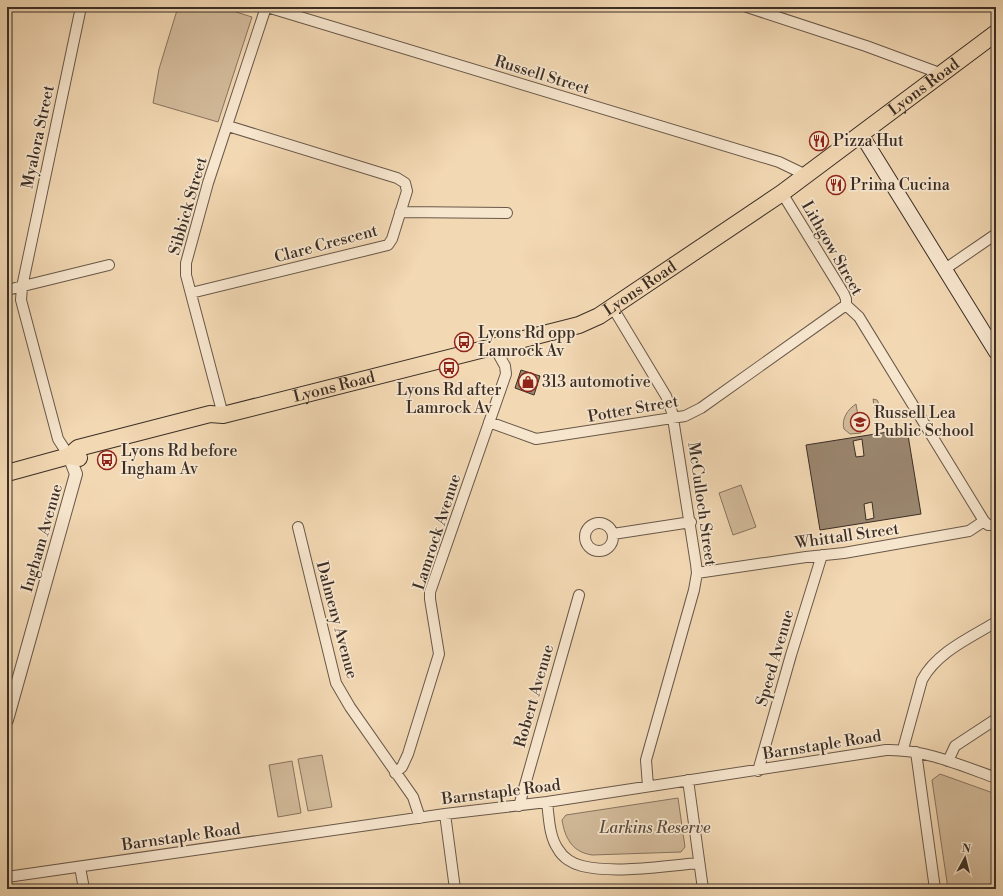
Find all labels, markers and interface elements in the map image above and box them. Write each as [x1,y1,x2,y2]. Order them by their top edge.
street label: Russell Street [492,51,592,99]
street label: Lyons Road [884,54,963,120]
street label: Myalora Street [17,83,59,191]
restaurant icon: Pizza Hut [808,130,830,152]
place label: Pizza Hut [833,131,904,151]
street label: Sibbick Street [164,154,212,257]
restaurant icon: Prima Cucina [825,174,847,196]
place label: Prima Cucina [850,175,951,195]
street label: Lithgow Street [797,197,867,299]
street label: Clare Crescent [272,221,380,267]
street label: Lyons Road [600,257,680,320]
place label: Lyons Rd opp Lamrock Av [478,323,575,361]
bus stop icon: Lyons Rd opp Lamrock Av [453,331,475,353]
bus stop icon: Lyons Rd after Lamrock Av [438,357,460,379]
street label: Lyons Road [291,367,377,407]
shop icon: 313 automotive [517,371,539,393]
place label: 313 automotive [542,372,651,392]
place label: Lyons Rd after Lamrock Av [397,380,502,418]
street label: Potter Street [586,391,680,427]
place label: Russell Lea Public School [874,403,974,441]
school or university icon: Russell Lea Public School [849,411,871,433]
place label: Lyons Rd before Ingham Av [121,441,237,479]
street label: McCulloch Street [683,441,721,568]
bus stop icon: Lyons Rd before Ingham Av [96,449,118,471]
street label: Lamrock Avenue [409,471,465,593]
street label: Ingham Avenue [17,482,67,594]
street label: Whittall Street [793,519,901,553]
street label: Dalmeny Avenue [312,559,362,681]
street label: Speed Avenue [752,607,798,709]
street label: Robert Avenue [510,642,558,750]
street label: Barnstaple Road [760,726,883,764]
street label: Barnstaple Road [439,775,562,809]
park label: Larkins Reserve [599,818,711,838]
street label: Barnstaple Road [119,819,242,855]
north arrow [945,838,985,878]
text: N [961,842,972,857]

